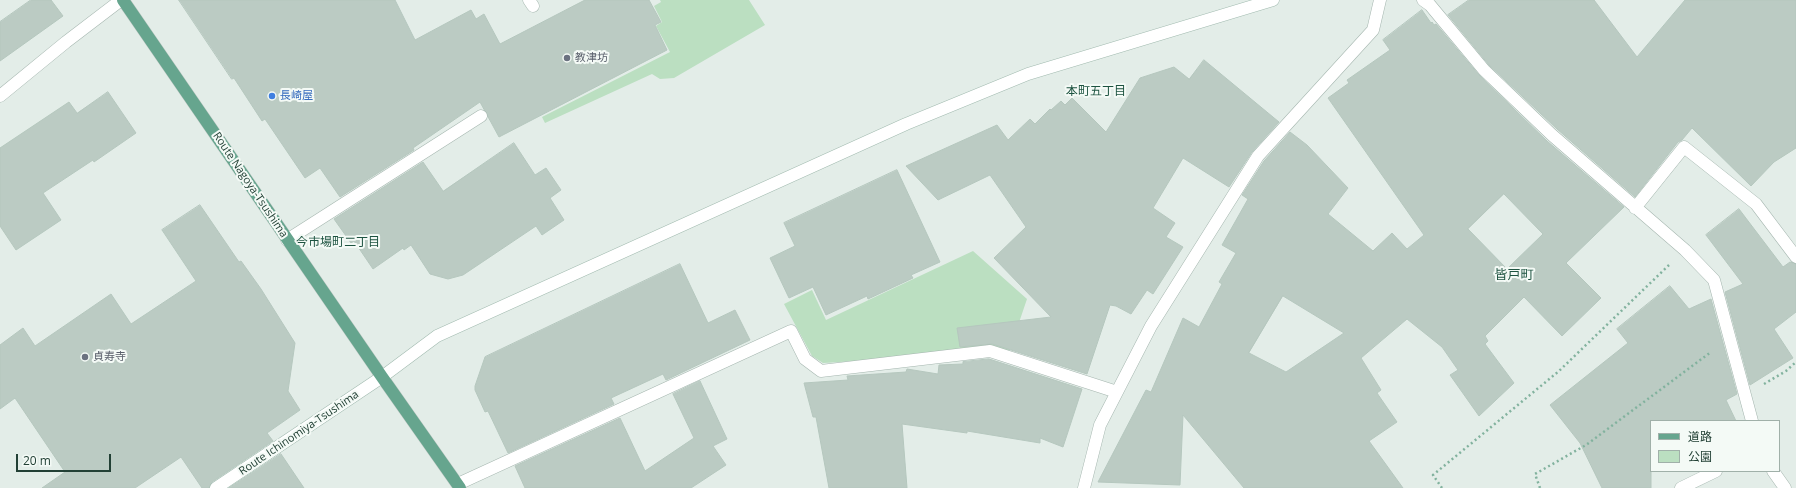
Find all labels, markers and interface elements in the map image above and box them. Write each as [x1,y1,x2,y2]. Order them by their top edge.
place label: 教津坊 [575,51,608,65]
marker: 教津坊 [562,53,572,63]
district label: 本町五丁目 [1066,85,1126,99]
place label: 長崎屋 [280,89,313,103]
marker: 長崎屋 [267,91,277,101]
street label: Route Nagoya-Tsushima [210,130,290,240]
district label: 今市場町二丁目 [296,236,380,250]
district label: 皆戸町 [1495,267,1533,283]
place label: 貞寿寺 [93,350,126,364]
marker: 貞寿寺 [80,352,90,362]
street label: Route Ichinomiya-Tsushima [237,388,361,478]
legend [1650,420,1780,472]
text: 道路 [1688,428,1712,445]
scale bar [18,446,113,472]
text: 公園 [1688,448,1712,465]
text: 20 m [23,452,51,469]

